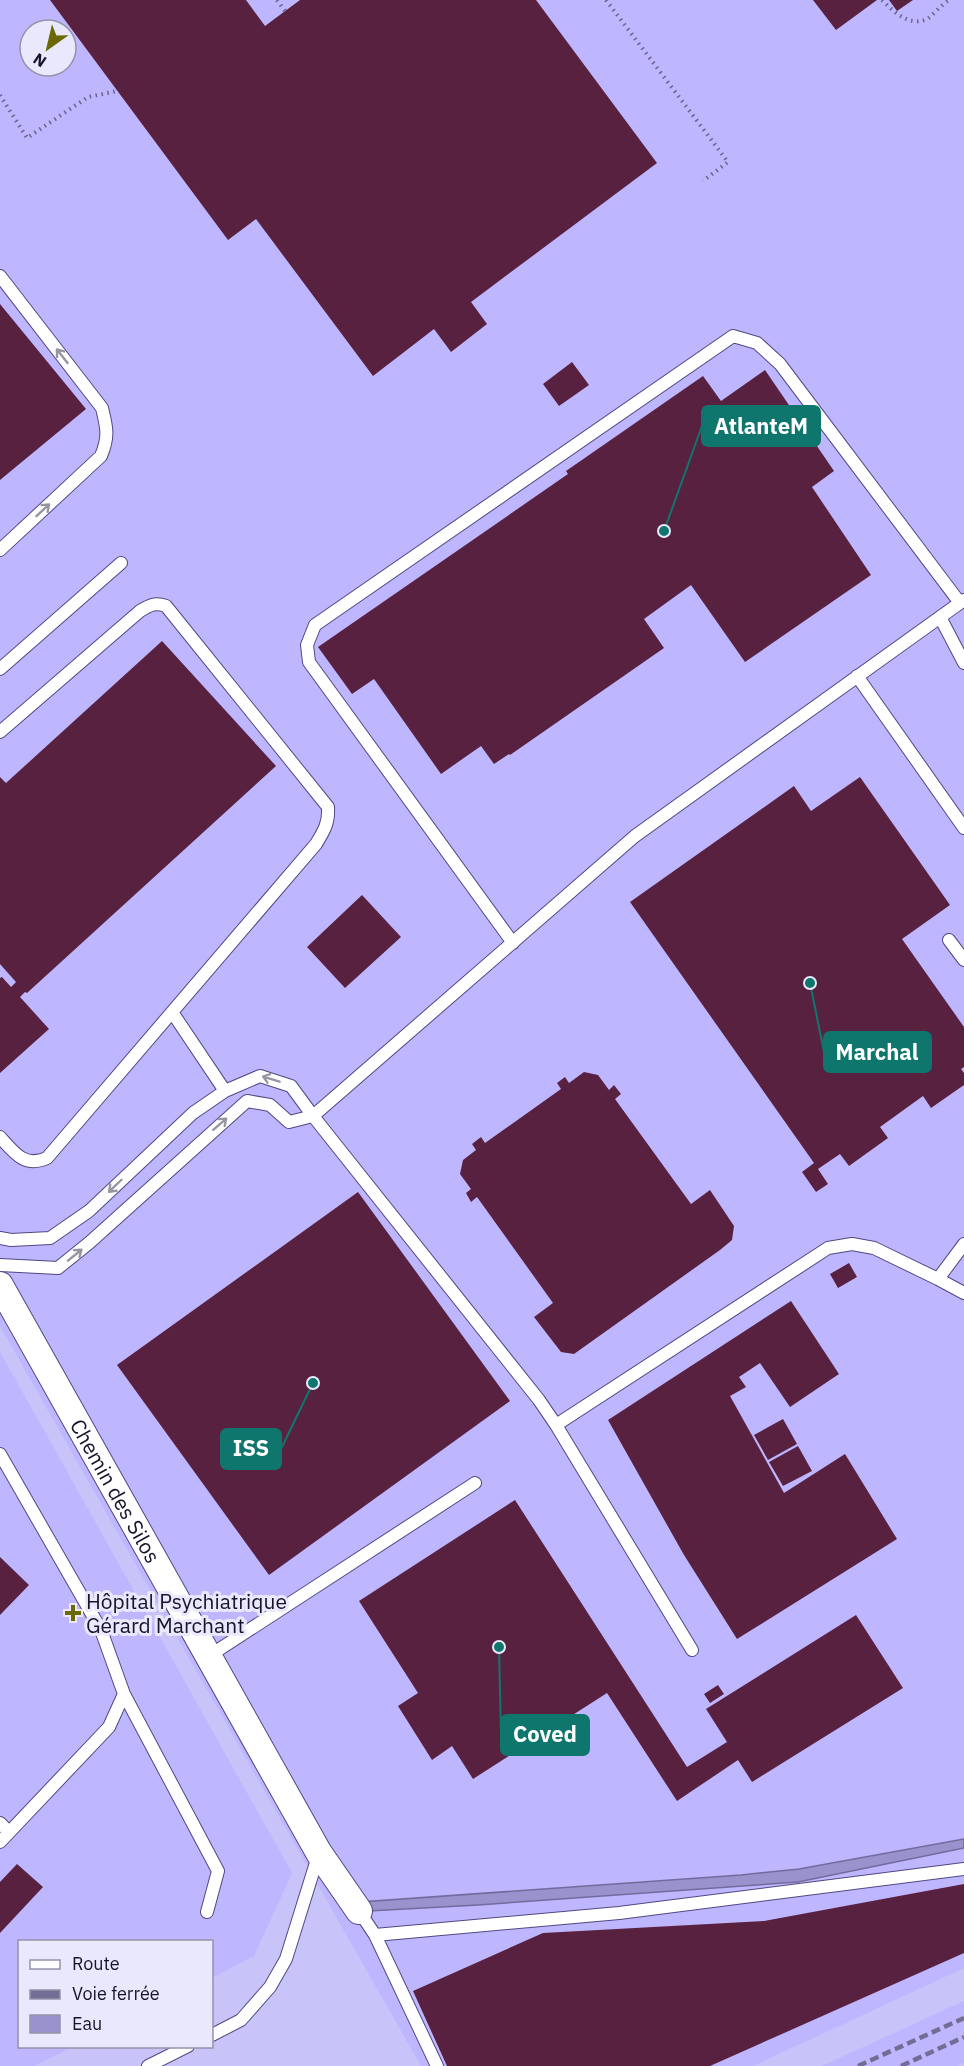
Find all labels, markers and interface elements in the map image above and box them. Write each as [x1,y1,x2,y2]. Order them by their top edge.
north arrow [18,18,78,78]
text: N [29,49,50,72]
one-way arrow [55,348,68,364]
callout: AtlanteM [702,406,820,446]
text: AtlanteM [714,411,808,440]
one-way arrow [35,503,50,517]
callout: Marchal [824,1032,931,1072]
text: Marchal [836,1037,919,1066]
one-way arrow [262,1073,281,1084]
one-way arrow [212,1118,228,1131]
one-way arrow [108,1178,123,1193]
one-way arrow [66,1248,82,1261]
street label: Chemin des Silos [64,1414,167,1568]
callout: ISS [221,1429,281,1469]
text: ISS [233,1433,269,1462]
place label: Hôpital Psychiatrique Gérard Marchant [86,1587,287,1639]
marker: Hôpital Psychiatrique Gérard Marchant [64,1604,82,1622]
callout: Coved [501,1715,589,1755]
text: Coved [513,1719,577,1748]
legend [18,1940,213,2048]
text: Route [72,1952,120,1975]
text: Voie ferrée [72,1982,160,2005]
text: Eau [72,2012,102,2035]

